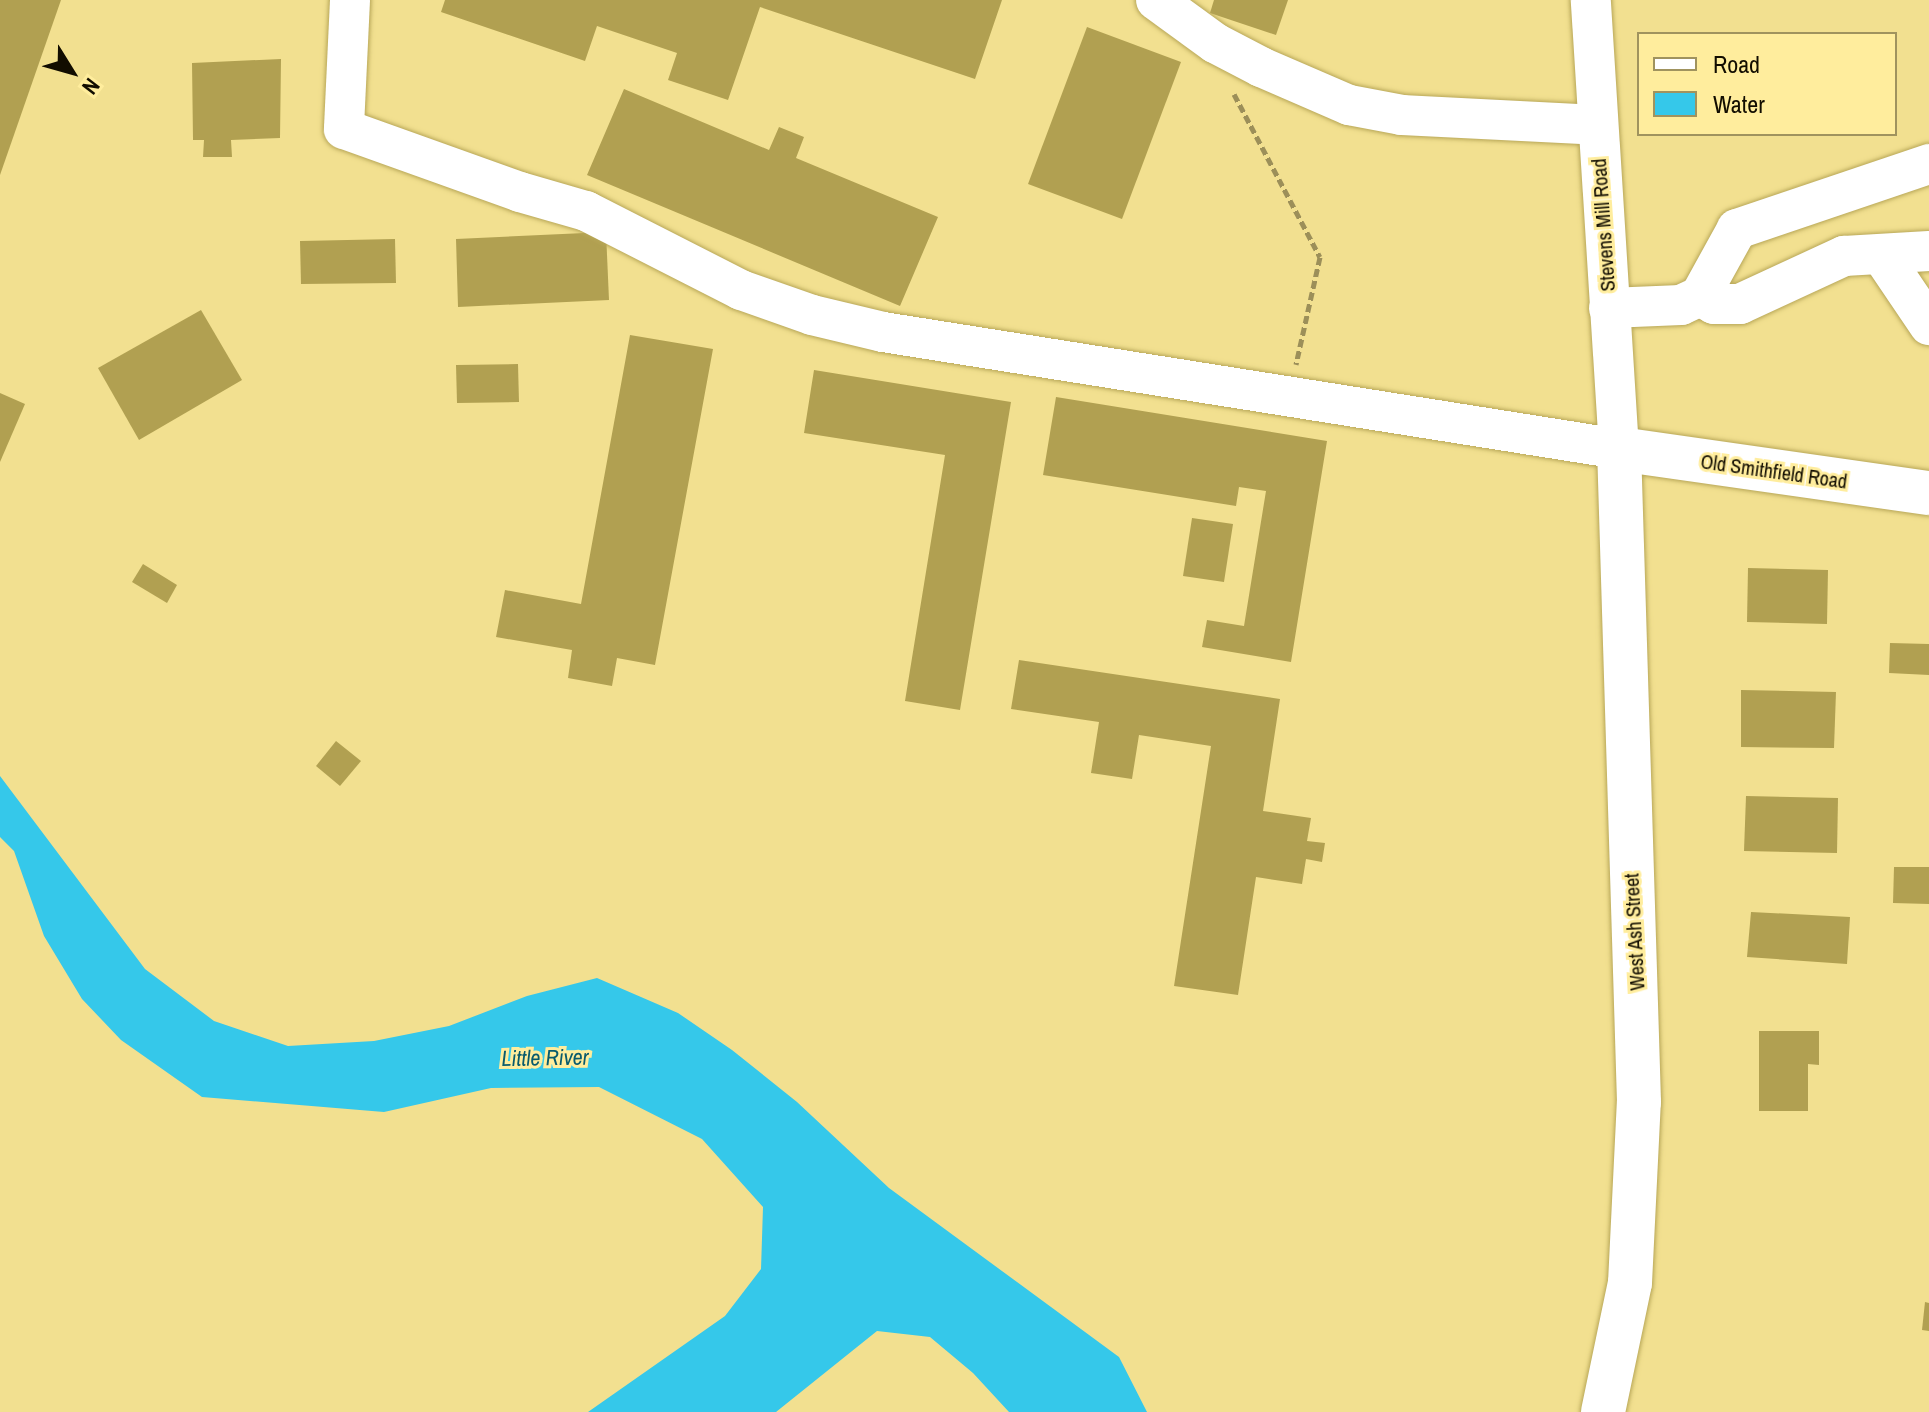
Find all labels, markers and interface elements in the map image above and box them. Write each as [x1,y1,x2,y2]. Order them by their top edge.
north arrow [32,32,112,112]
legend [1637,32,1897,136]
text: Road [1713,48,1760,80]
text: N [75,72,107,101]
text: Water [1713,88,1765,120]
street label: Stevens Mill Road [1586,158,1620,292]
street label: Old Smithfield Road [1699,449,1849,493]
street label: West Ash Street [1619,872,1649,992]
water label: Little River [501,1044,589,1072]

